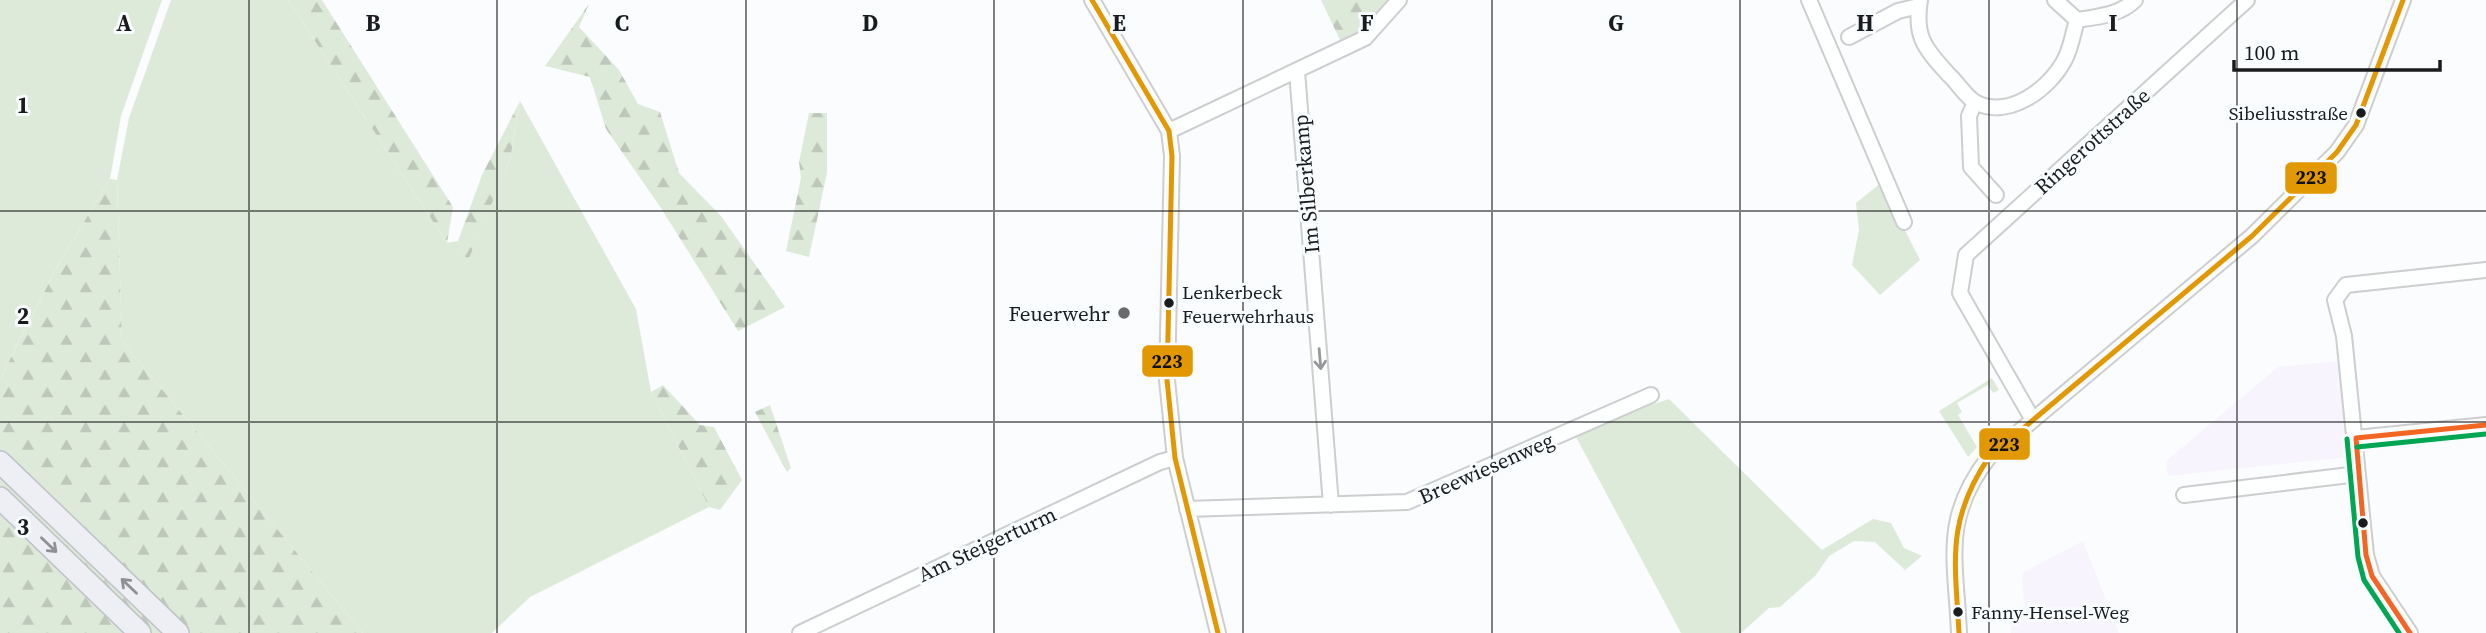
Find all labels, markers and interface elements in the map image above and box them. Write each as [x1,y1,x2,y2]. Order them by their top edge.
text: A [116,7,132,39]
text: B [366,7,381,39]
text: C [615,7,629,39]
text: D [862,7,878,39]
text: E [1112,7,1126,39]
text: F [1360,7,1374,39]
text: G [1608,7,1624,39]
text: H [1856,7,1874,39]
text: I [2109,7,2118,39]
scale bar [2234,28,2440,72]
text: 100 m [2244,38,2299,67]
street label: Ringerottstraße [2028,81,2156,201]
text: 1 [17,89,29,121]
place label: Sibeliusstraße [2229,100,2348,126]
marker: Sibeliusstraße [2354,106,2368,120]
street label: Im Silberkamp [1285,113,1327,255]
line badge: 223 [2284,161,2338,195]
text: 223 [2296,164,2326,190]
place label: Lenkerbeck Feuerwehrhaus [1182,279,1314,329]
marker: Lenkerbeck Feuerwehrhaus [1162,296,1176,310]
place label: Feuerwehr [1009,299,1110,328]
text: 2 [17,300,29,332]
marker: Feuerwehr [1116,305,1132,321]
line badge: 223 [1141,344,1194,378]
text: 223 [1152,348,1182,374]
one-way arrow [1314,348,1327,370]
street label: Breewiesenweg [1414,425,1558,511]
line badge: 223 [1978,427,2031,461]
text: 223 [1989,431,2019,457]
street label: Am Steigerturm [913,499,1061,589]
text: 3 [17,511,29,543]
unlabelled marker [2356,516,2370,530]
one-way arrow [40,536,57,553]
one-way arrow [121,577,138,594]
place label: Fanny-Hensel-Weg [1971,599,2129,625]
marker: Fanny-Hensel-Weg [1951,605,1965,619]

